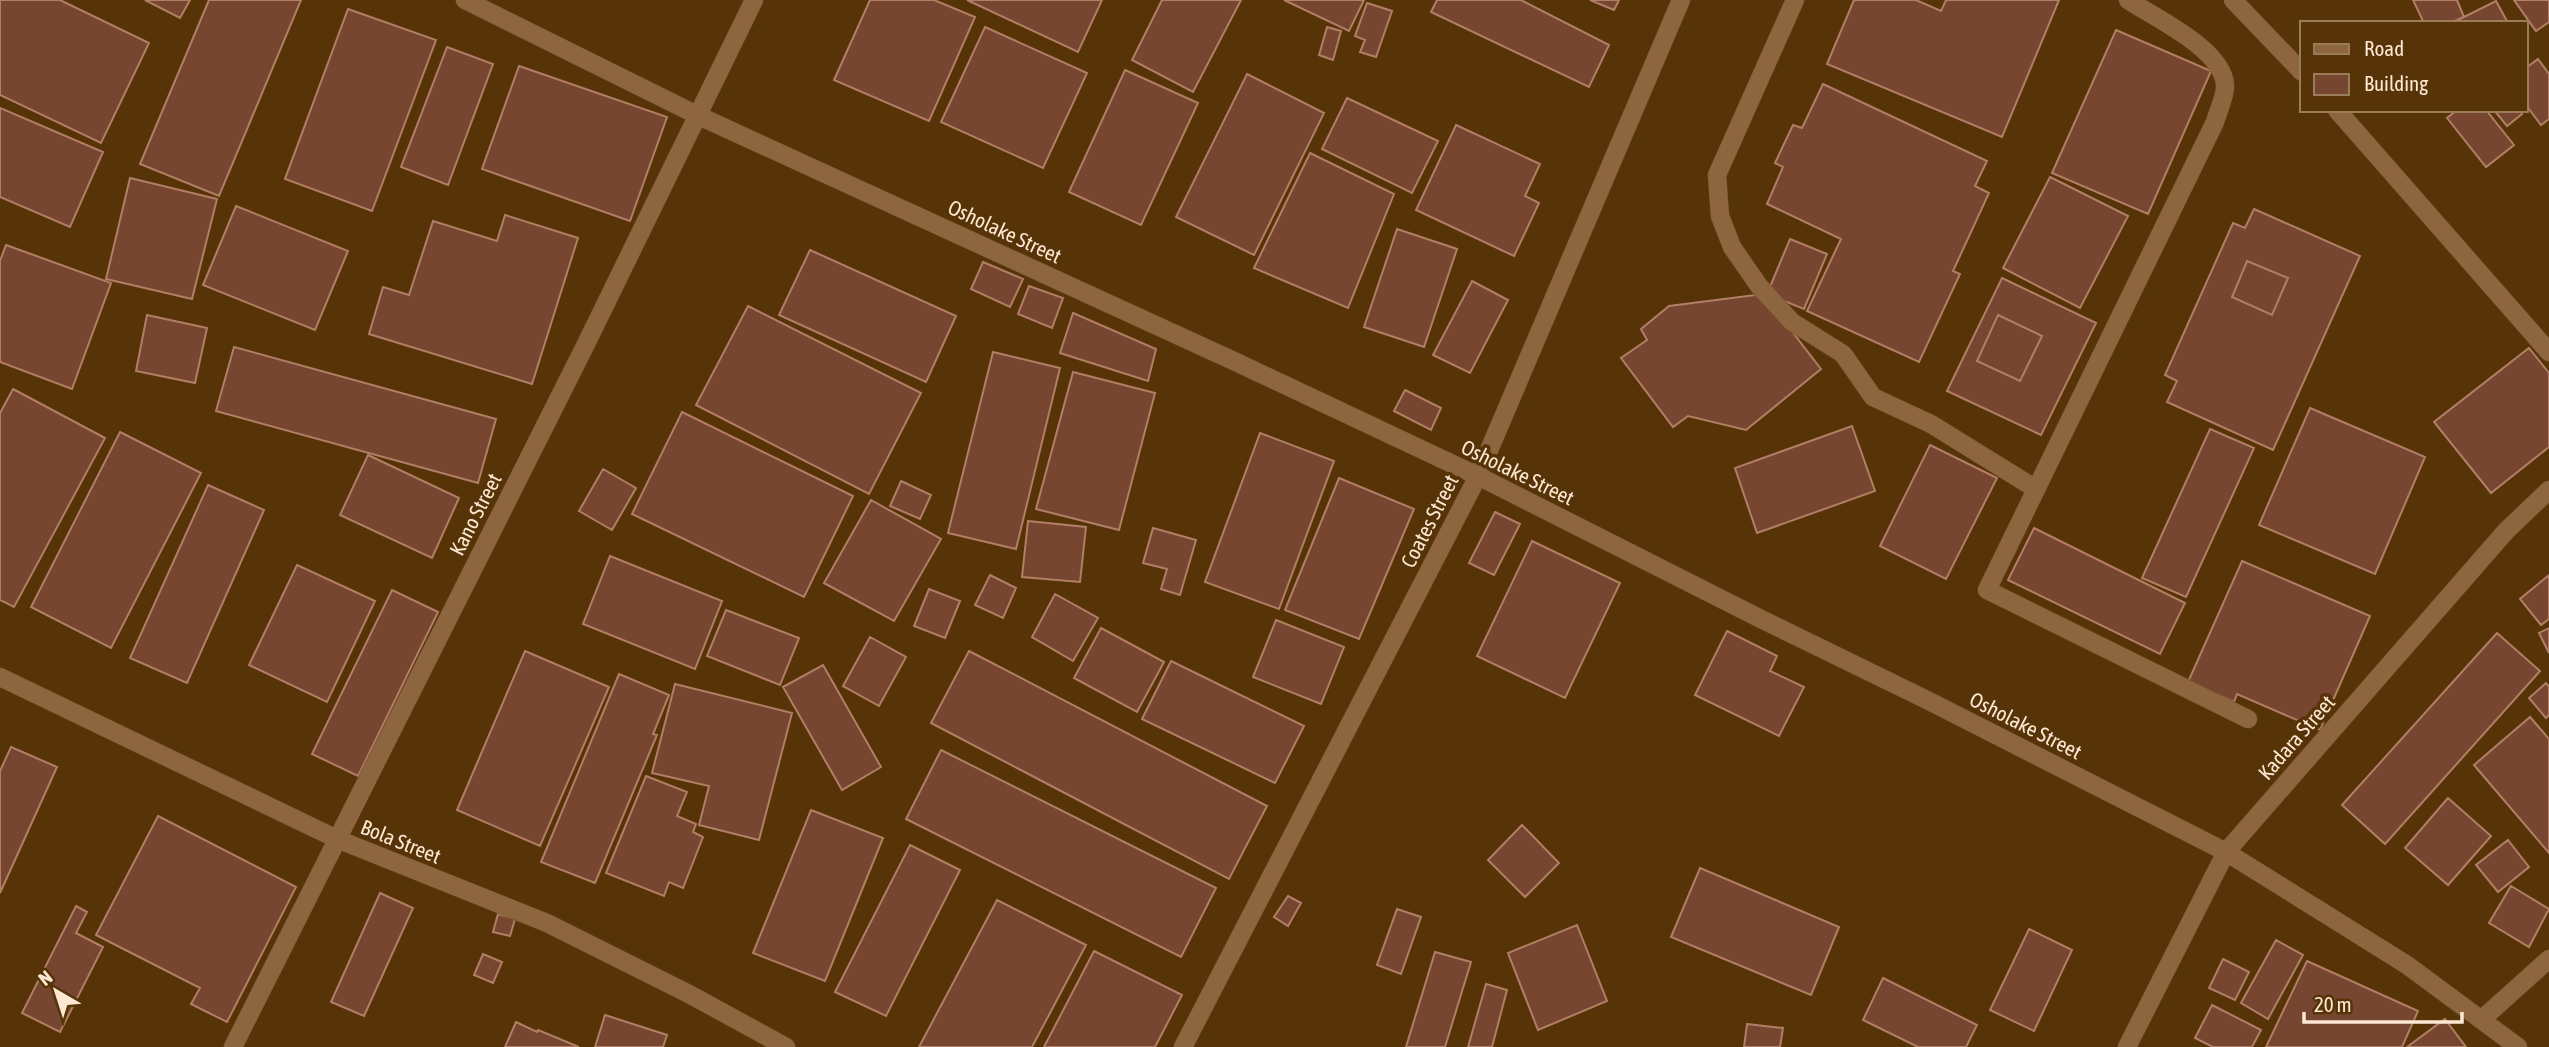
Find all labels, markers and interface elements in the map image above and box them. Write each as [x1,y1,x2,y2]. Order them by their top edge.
legend [2300,21,2528,112]
text: Road [2364,36,2404,60]
text: Building [2364,71,2428,95]
street label: Osholake Street [944,194,1066,268]
street label: Osholake Street [1458,434,1578,510]
street label: Kano Street [444,469,506,559]
street label: Coates Street [1395,471,1463,571]
street label: Osholake Street [1966,687,2086,763]
street label: Kadara Street [2253,690,2339,784]
street label: Bola Street [358,814,444,868]
north arrow [21,956,91,1026]
text: N [34,966,57,990]
scale bar [2304,981,2462,1025]
text: 20 m [2314,992,2352,1016]

